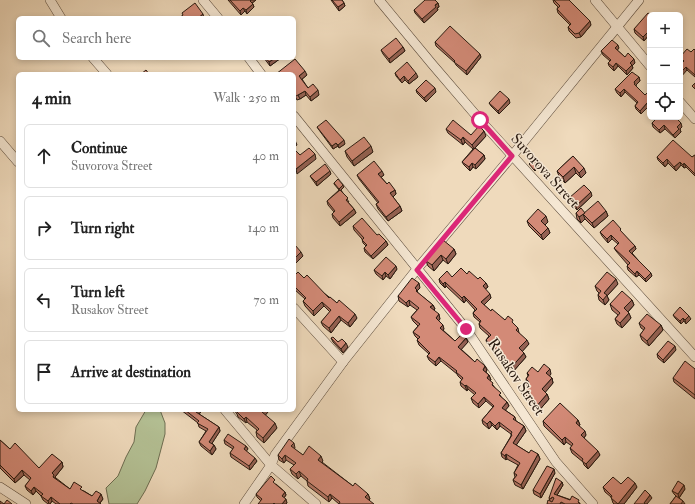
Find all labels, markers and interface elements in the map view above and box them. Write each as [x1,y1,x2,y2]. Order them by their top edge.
map controls [647,12,683,120]
button: + [647,12,683,48]
search box [16,16,296,60]
icon: search [30,27,52,49]
text: Search here [62,29,131,48]
button: − [647,48,683,84]
button: locate [647,84,683,120]
text: 4 min [32,88,71,109]
text: Walk · 250 m [213,90,280,106]
route start [471,111,489,129]
street label: Suvorova Street [506,130,584,212]
text: Continue [71,139,127,158]
icon: ahead [33,145,55,167]
text: 40 m [253,148,279,164]
text: Suvorova Street [71,158,153,174]
icon: right [33,217,55,239]
text: Turn right [71,219,134,238]
text: 140 m [248,220,279,236]
text: Turn left [71,283,125,302]
icon: left [33,289,55,311]
text: 70 m [254,292,279,308]
text: Rusakov Street [71,302,149,318]
route end [457,320,475,338]
street label: Rusakov Street [483,335,549,419]
icon: arrive [33,361,55,383]
text: Arrive at destination [71,363,191,382]

